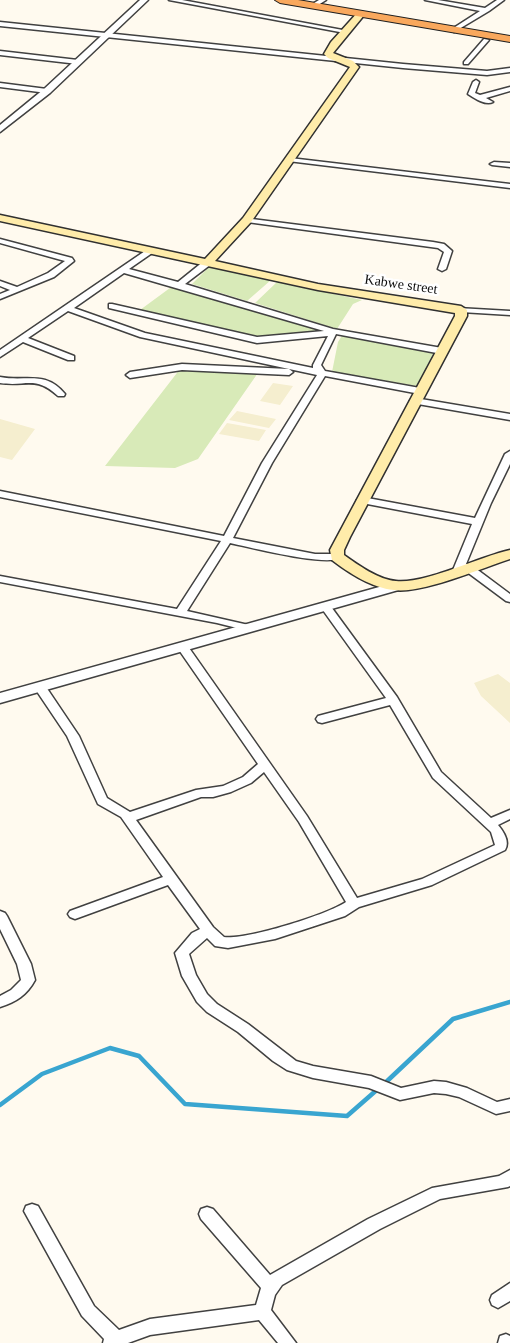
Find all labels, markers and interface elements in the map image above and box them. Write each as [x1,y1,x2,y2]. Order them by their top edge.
street label: Kabwe street [363,272,439,298]

